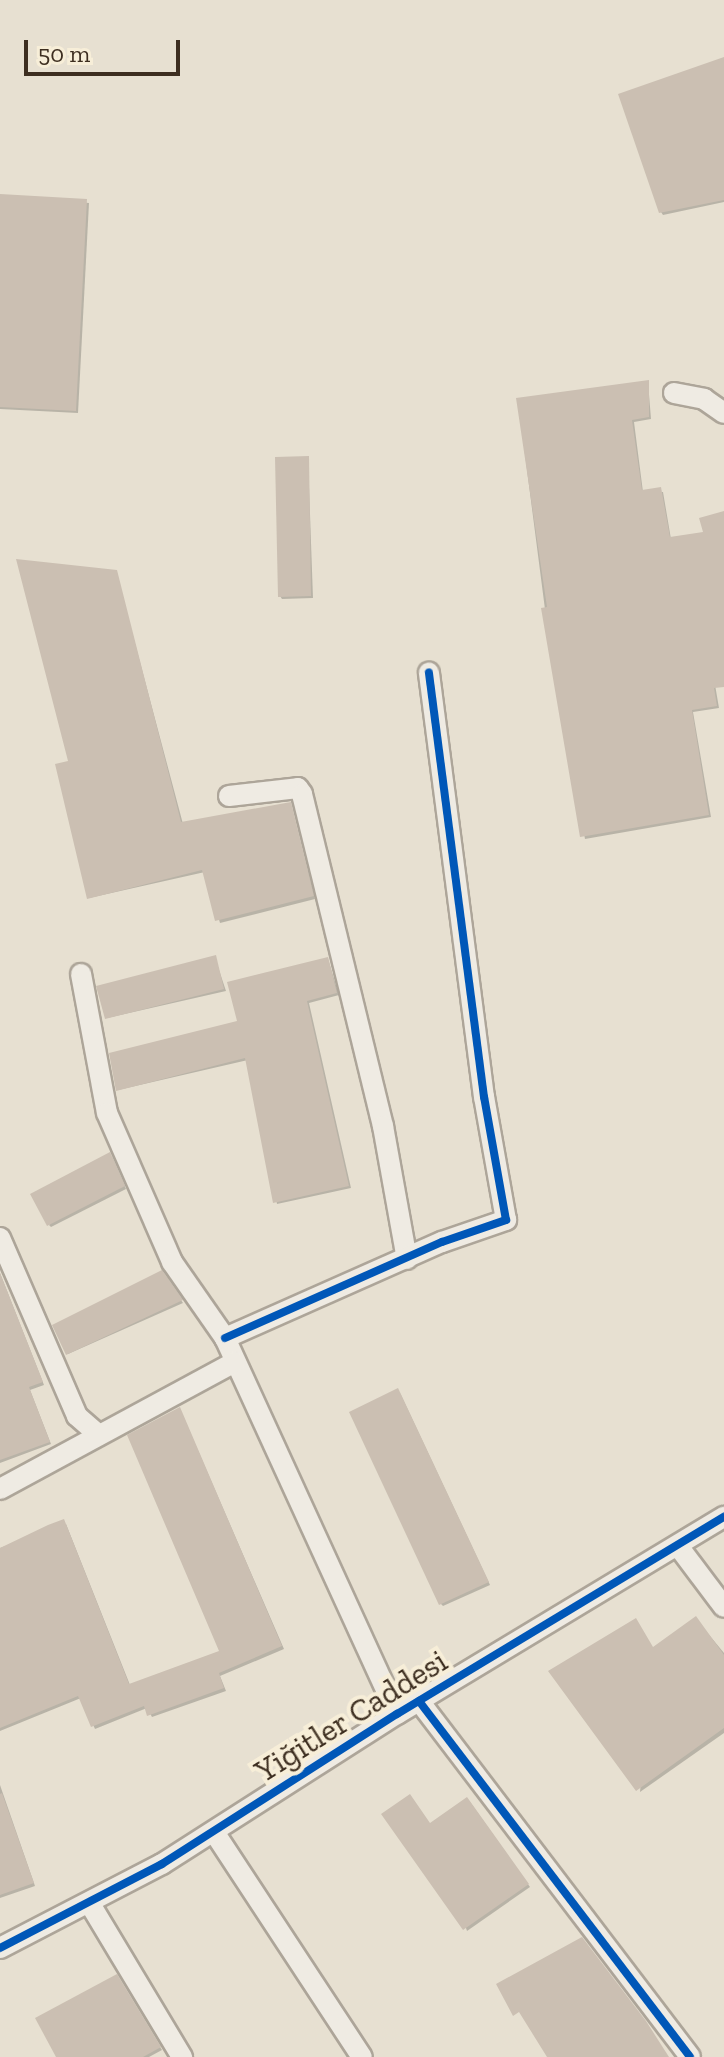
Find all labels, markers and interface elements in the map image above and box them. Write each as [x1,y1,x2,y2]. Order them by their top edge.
scale bar [28,24,184,74]
text: 50 m [38,39,90,68]
street label: Yiğitler Caddesi [248,1641,454,1791]

